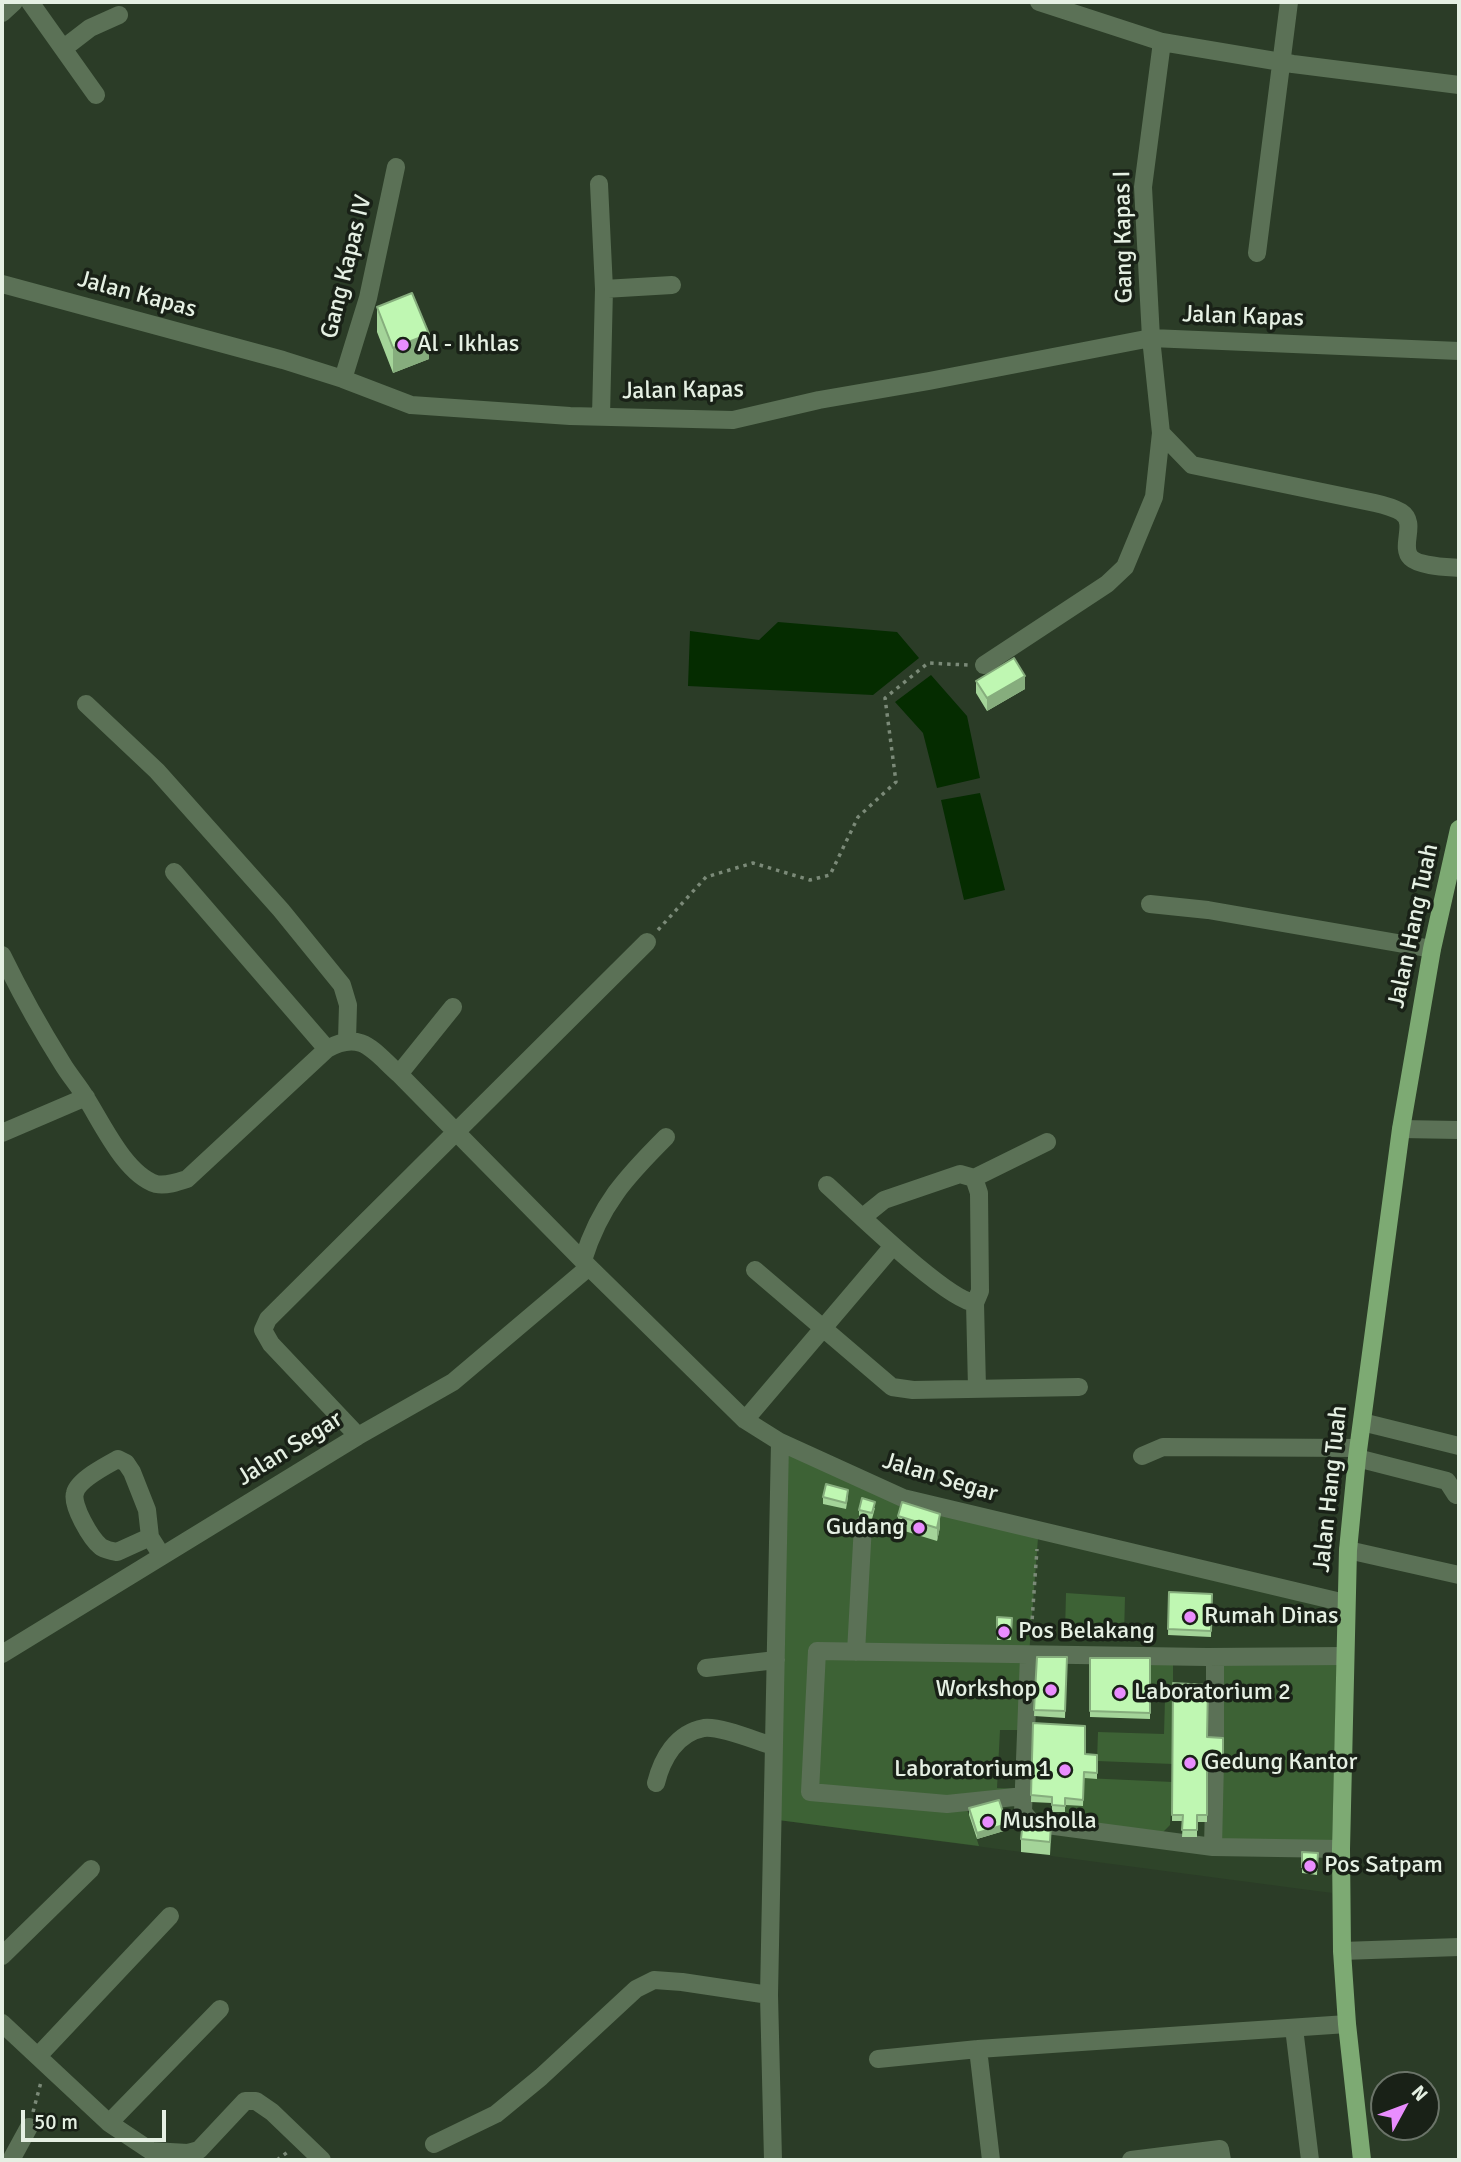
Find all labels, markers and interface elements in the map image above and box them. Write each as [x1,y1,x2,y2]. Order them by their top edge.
street label: Gang Kapas I [1108,170,1140,304]
street label: Gang Kapas IV [315,192,379,342]
street label: Jalan Kapas [74,265,200,325]
street label: Jalan Kapas [1182,300,1304,334]
place label: Al - Ikhlas [417,331,519,359]
marker: Al - Ikhlas [395,337,411,353]
street label: Jalan Kapas [622,376,744,406]
street label: Jalan Hang Tuah [1383,841,1445,1011]
street label: Jalan Hang Tuah [1308,1404,1354,1574]
street label: Jalan Segar [232,1405,348,1493]
street label: Jalan Segar [879,1447,1001,1509]
place label: Gudang [826,1514,905,1542]
marker: Gudang [911,1520,927,1536]
place label: Rumah Dinas [1204,1603,1338,1631]
marker: Rumah Dinas [1182,1609,1198,1625]
place label: Pos Belakang [1018,1618,1155,1646]
marker: Pos Belakang [996,1624,1012,1640]
place label: Workshop [935,1676,1037,1704]
place label: Laboratorium 2 [1134,1679,1291,1707]
marker: Workshop [1043,1682,1059,1698]
marker: Laboratorium 2 [1112,1685,1128,1701]
place label: Gedung Kantor [1204,1749,1357,1777]
marker: Gedung Kantor [1182,1755,1198,1771]
place label: Laboratorium 1 [894,1756,1051,1784]
marker: Laboratorium 1 [1057,1762,1073,1778]
place label: Musholla [1002,1808,1097,1836]
marker: Musholla [980,1814,996,1830]
place label: Pos Satpam [1324,1852,1443,1880]
marker: Pos Satpam [1302,1858,1318,1874]
north arrow [1370,2071,1440,2141]
text: N [1406,2081,1433,2106]
scale bar [24,2096,170,2140]
text: 50 m [34,2109,78,2135]

